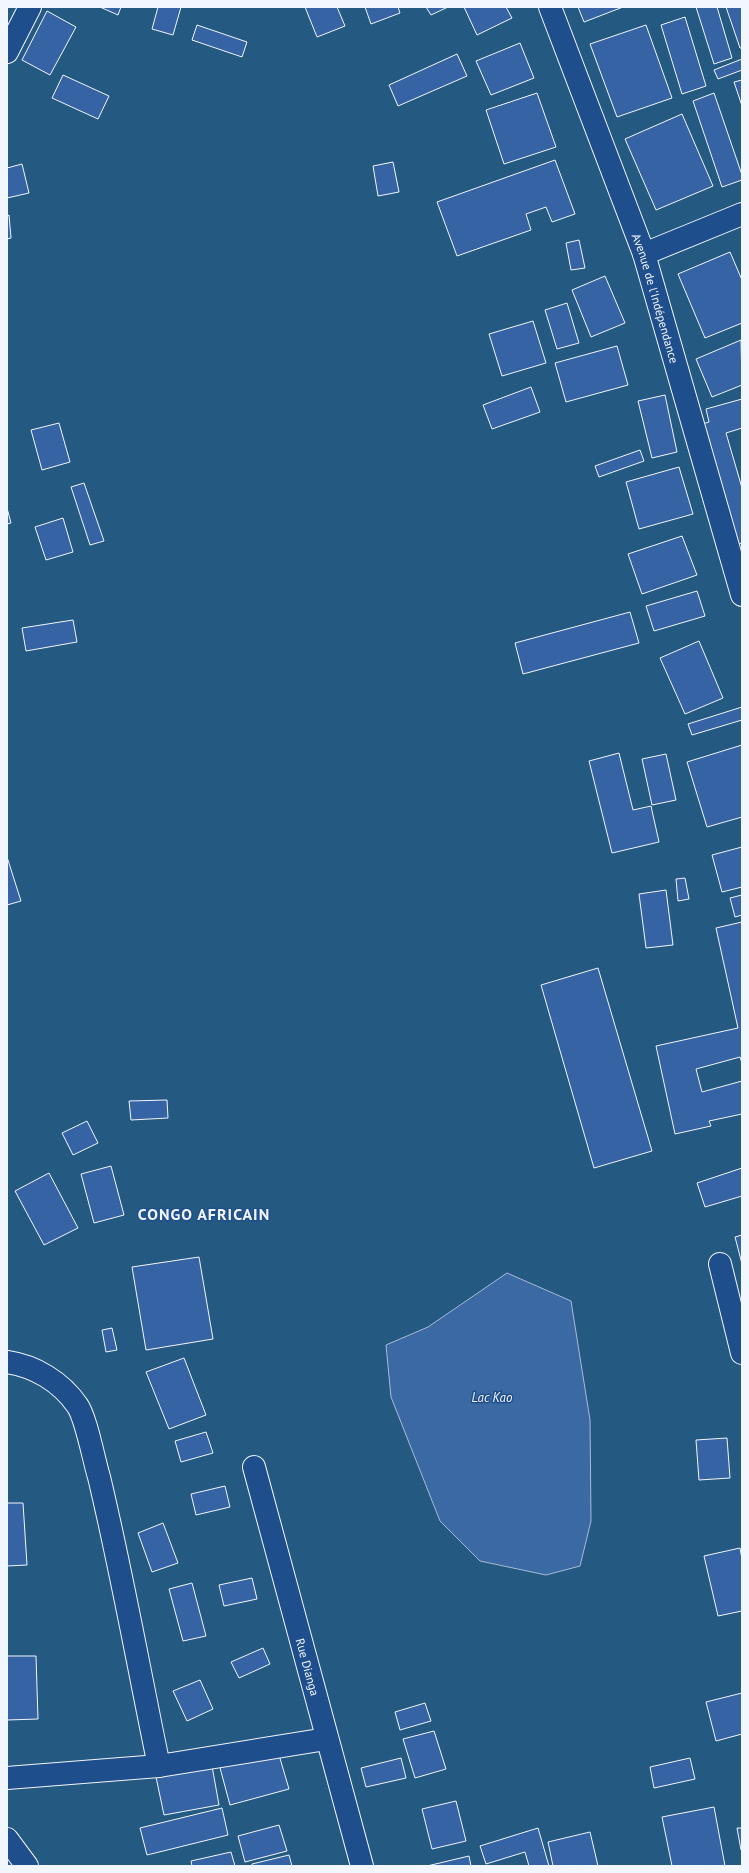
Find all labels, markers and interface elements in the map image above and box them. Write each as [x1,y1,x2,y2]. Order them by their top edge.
street label: Avenue de l'Indépendance [629,231,682,365]
district label: CONGO AFRICAIN [138,1204,270,1224]
water label: Lac Kao [472,1389,513,1406]
street label: Rue Dianga [293,1636,323,1697]

